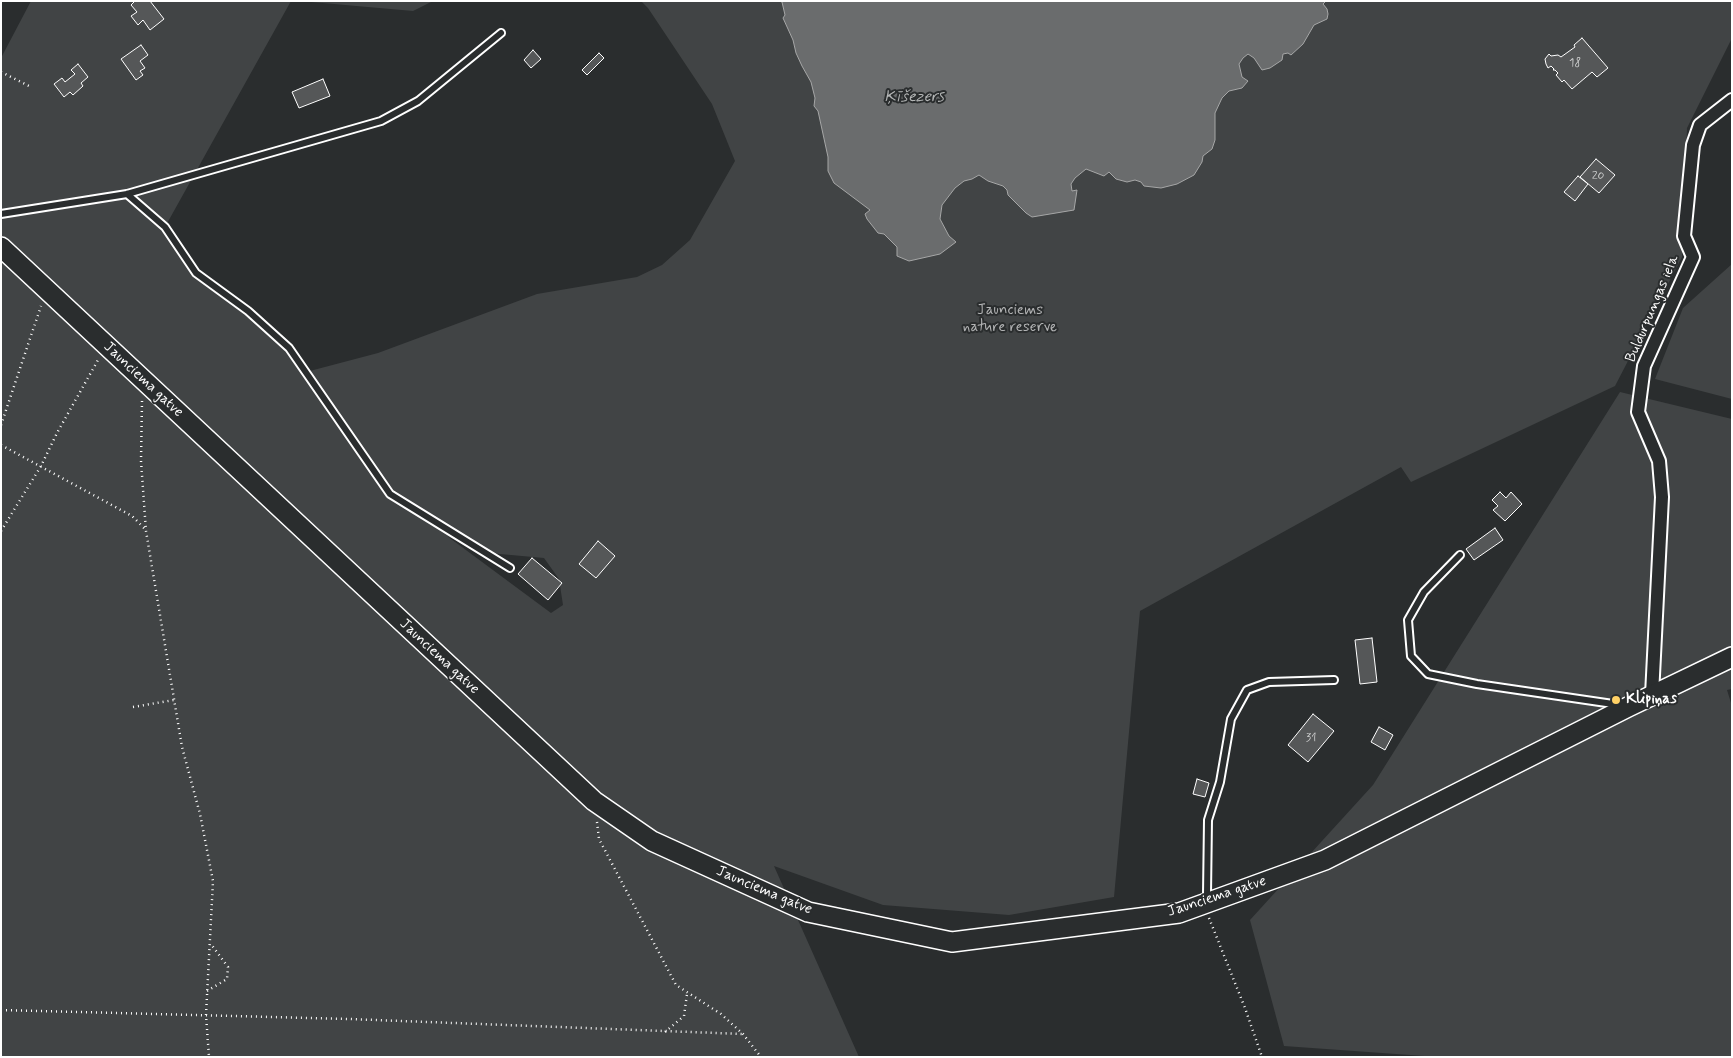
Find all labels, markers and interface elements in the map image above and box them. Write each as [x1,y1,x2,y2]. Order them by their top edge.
house number: 18 [1569,56,1581,70]
water label: Ķīšezers [884,88,944,108]
house number: 20 [1592,169,1604,183]
street label: Buldurpungas iela [1622,253,1684,365]
park label: Jaunciems nature reserve [963,302,1057,337]
street label: Jaunciema gatve [99,338,187,422]
street label: Jaunciema gatve [395,615,483,699]
place label: Klipiņas [1626,691,1677,709]
marker: Klipiņas [1610,694,1622,706]
house number: 31 [1306,731,1316,745]
street label: Jaunciema gatve [713,863,815,919]
street label: Jaunciema gatve [1165,873,1269,921]

